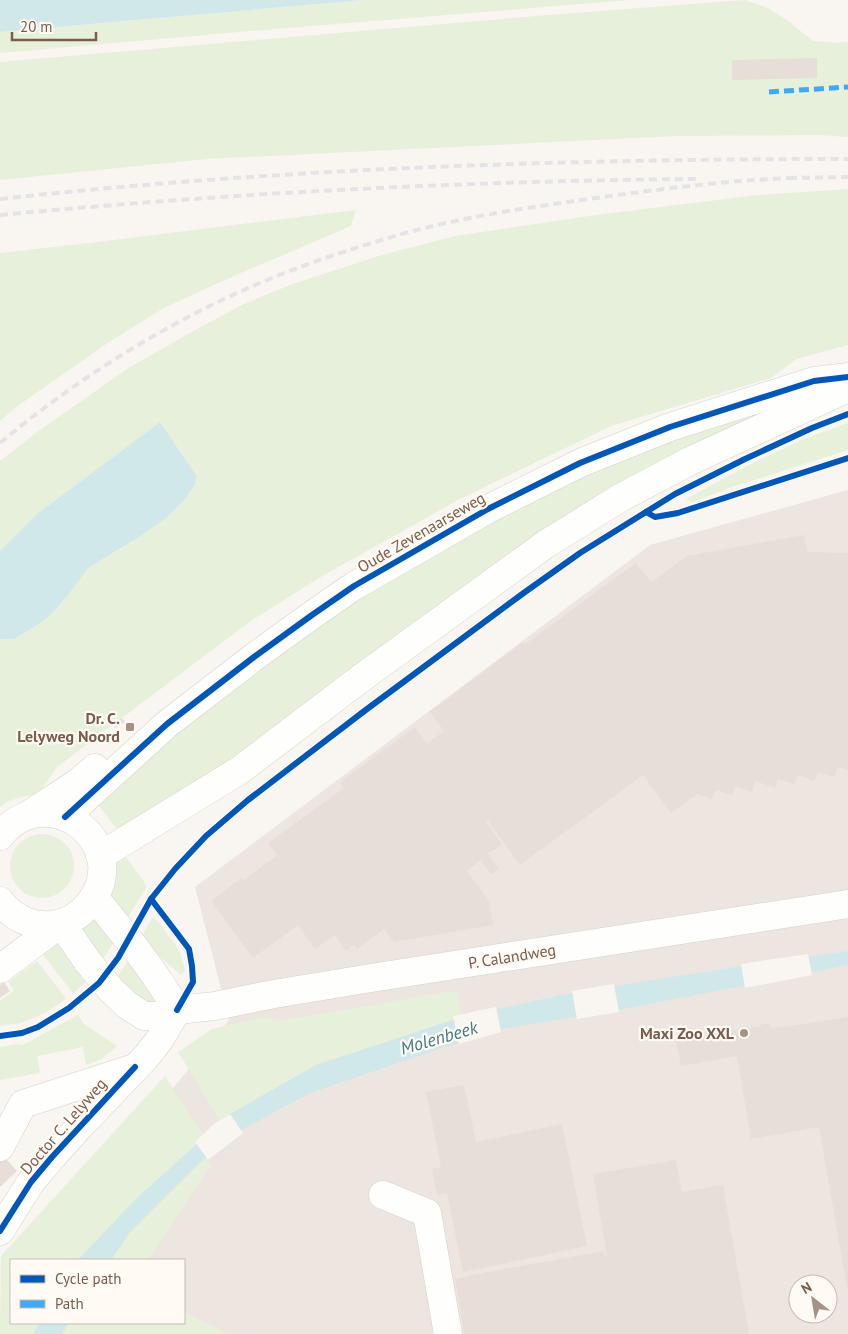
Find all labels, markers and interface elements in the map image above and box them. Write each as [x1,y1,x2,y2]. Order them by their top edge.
scale bar [12,10,96,42]
text: 20 m [20,17,53,36]
street label: Oude Zevenaarseweg [353,487,489,577]
place label: Dr. C. Lelyweg Noord [17,708,120,746]
marker: Dr. C. Lelyweg Noord [124,721,136,733]
street label: P. Calandweg [467,939,557,973]
water label: Molenbeek [398,1015,481,1059]
place label: Maxi Zoo XXL [640,1023,735,1043]
marker: Maxi Zoo XXL [738,1027,750,1039]
street label: Doctor C. Lelyweg [16,1074,110,1178]
legend [10,1259,185,1324]
text: Cycle path [55,1269,121,1288]
north arrow [788,1274,838,1324]
text: N [798,1278,815,1298]
text: Path [55,1294,84,1313]

